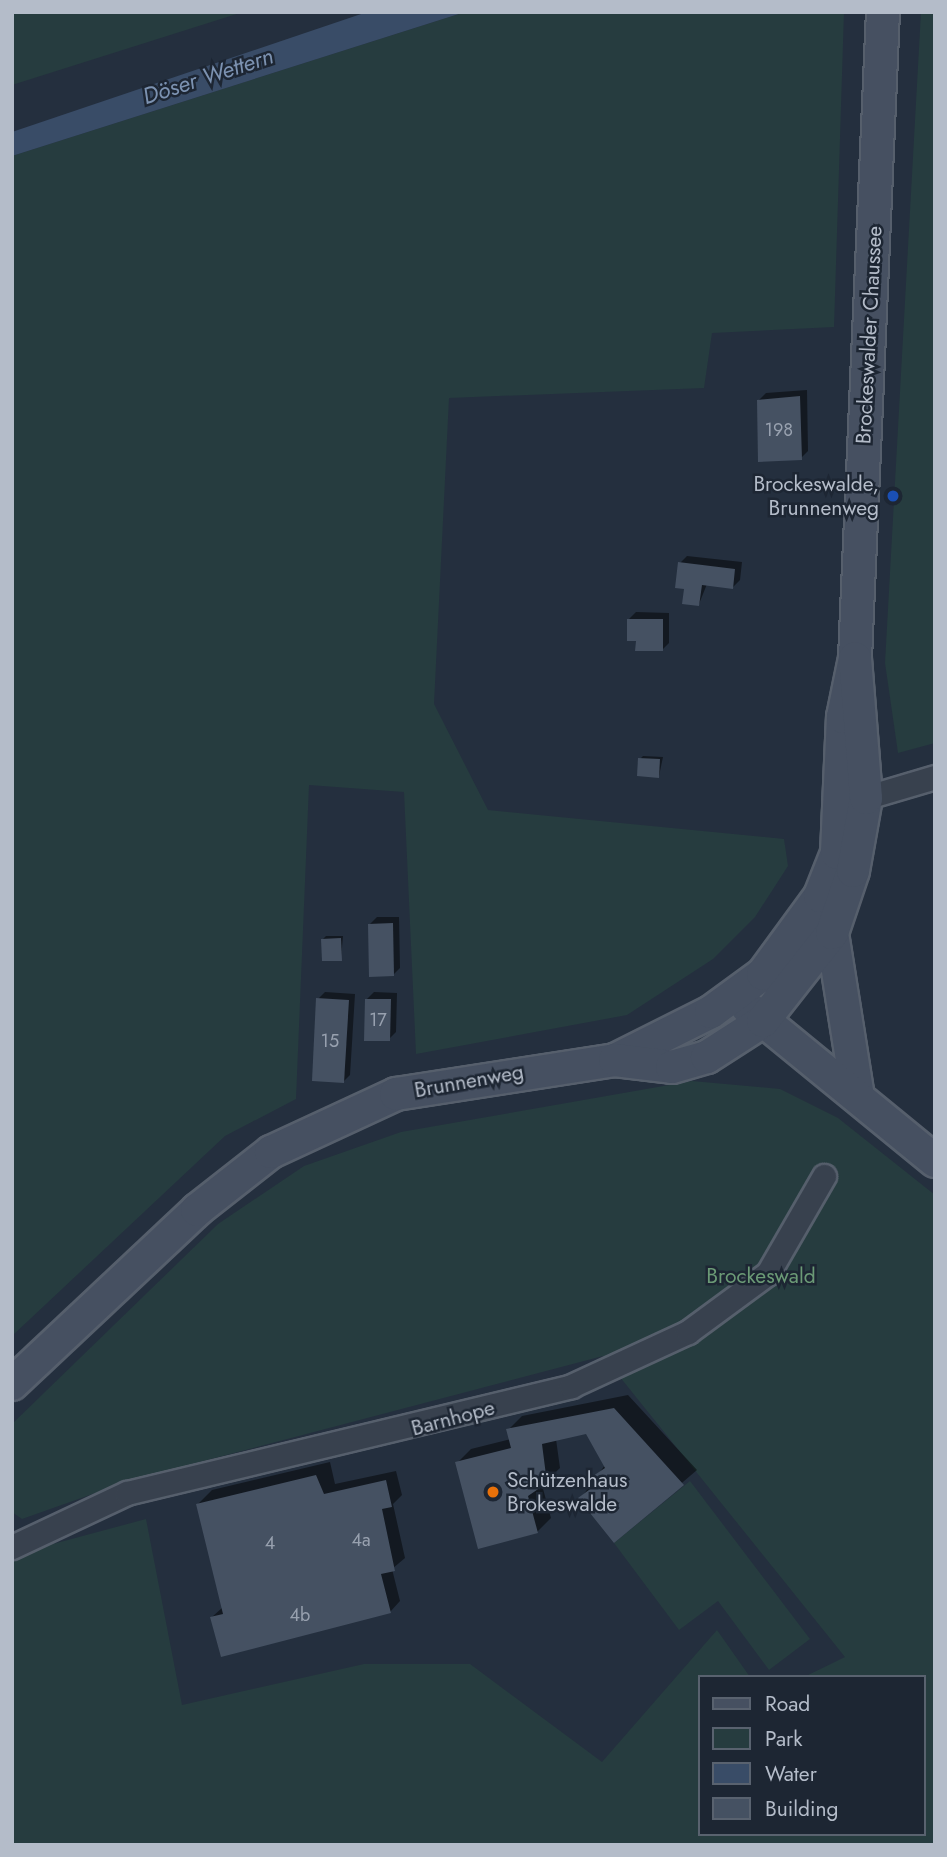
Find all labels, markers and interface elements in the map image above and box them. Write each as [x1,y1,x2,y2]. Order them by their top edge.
water label: Döser Wettern [139,42,277,110]
street label: Brockeswalder Chaussee [851,225,887,445]
house number: 198 [765,419,793,441]
place label: Brockeswalde, Brunnenweg [753,471,879,521]
marker: Brockeswalde, Brunnenweg [885,488,901,504]
house number: 17 [369,1009,387,1031]
house number: 15 [321,1030,339,1052]
street label: Brunnenweg [412,1059,526,1103]
park label: Brockeswald [706,1263,816,1289]
street label: Barnhope [409,1395,497,1441]
place label: Schützenhaus Brokeswalde [507,1467,627,1517]
marker: Schützenhaus Brokeswalde [485,1484,501,1500]
house number: 4a [351,1529,371,1551]
house number: 4 [265,1532,275,1554]
house number: 4b [290,1604,310,1626]
legend [698,1675,926,1836]
text: Road [765,1689,810,1719]
text: Park [765,1724,802,1754]
text: Water [765,1759,817,1789]
text: Building [765,1794,838,1824]

